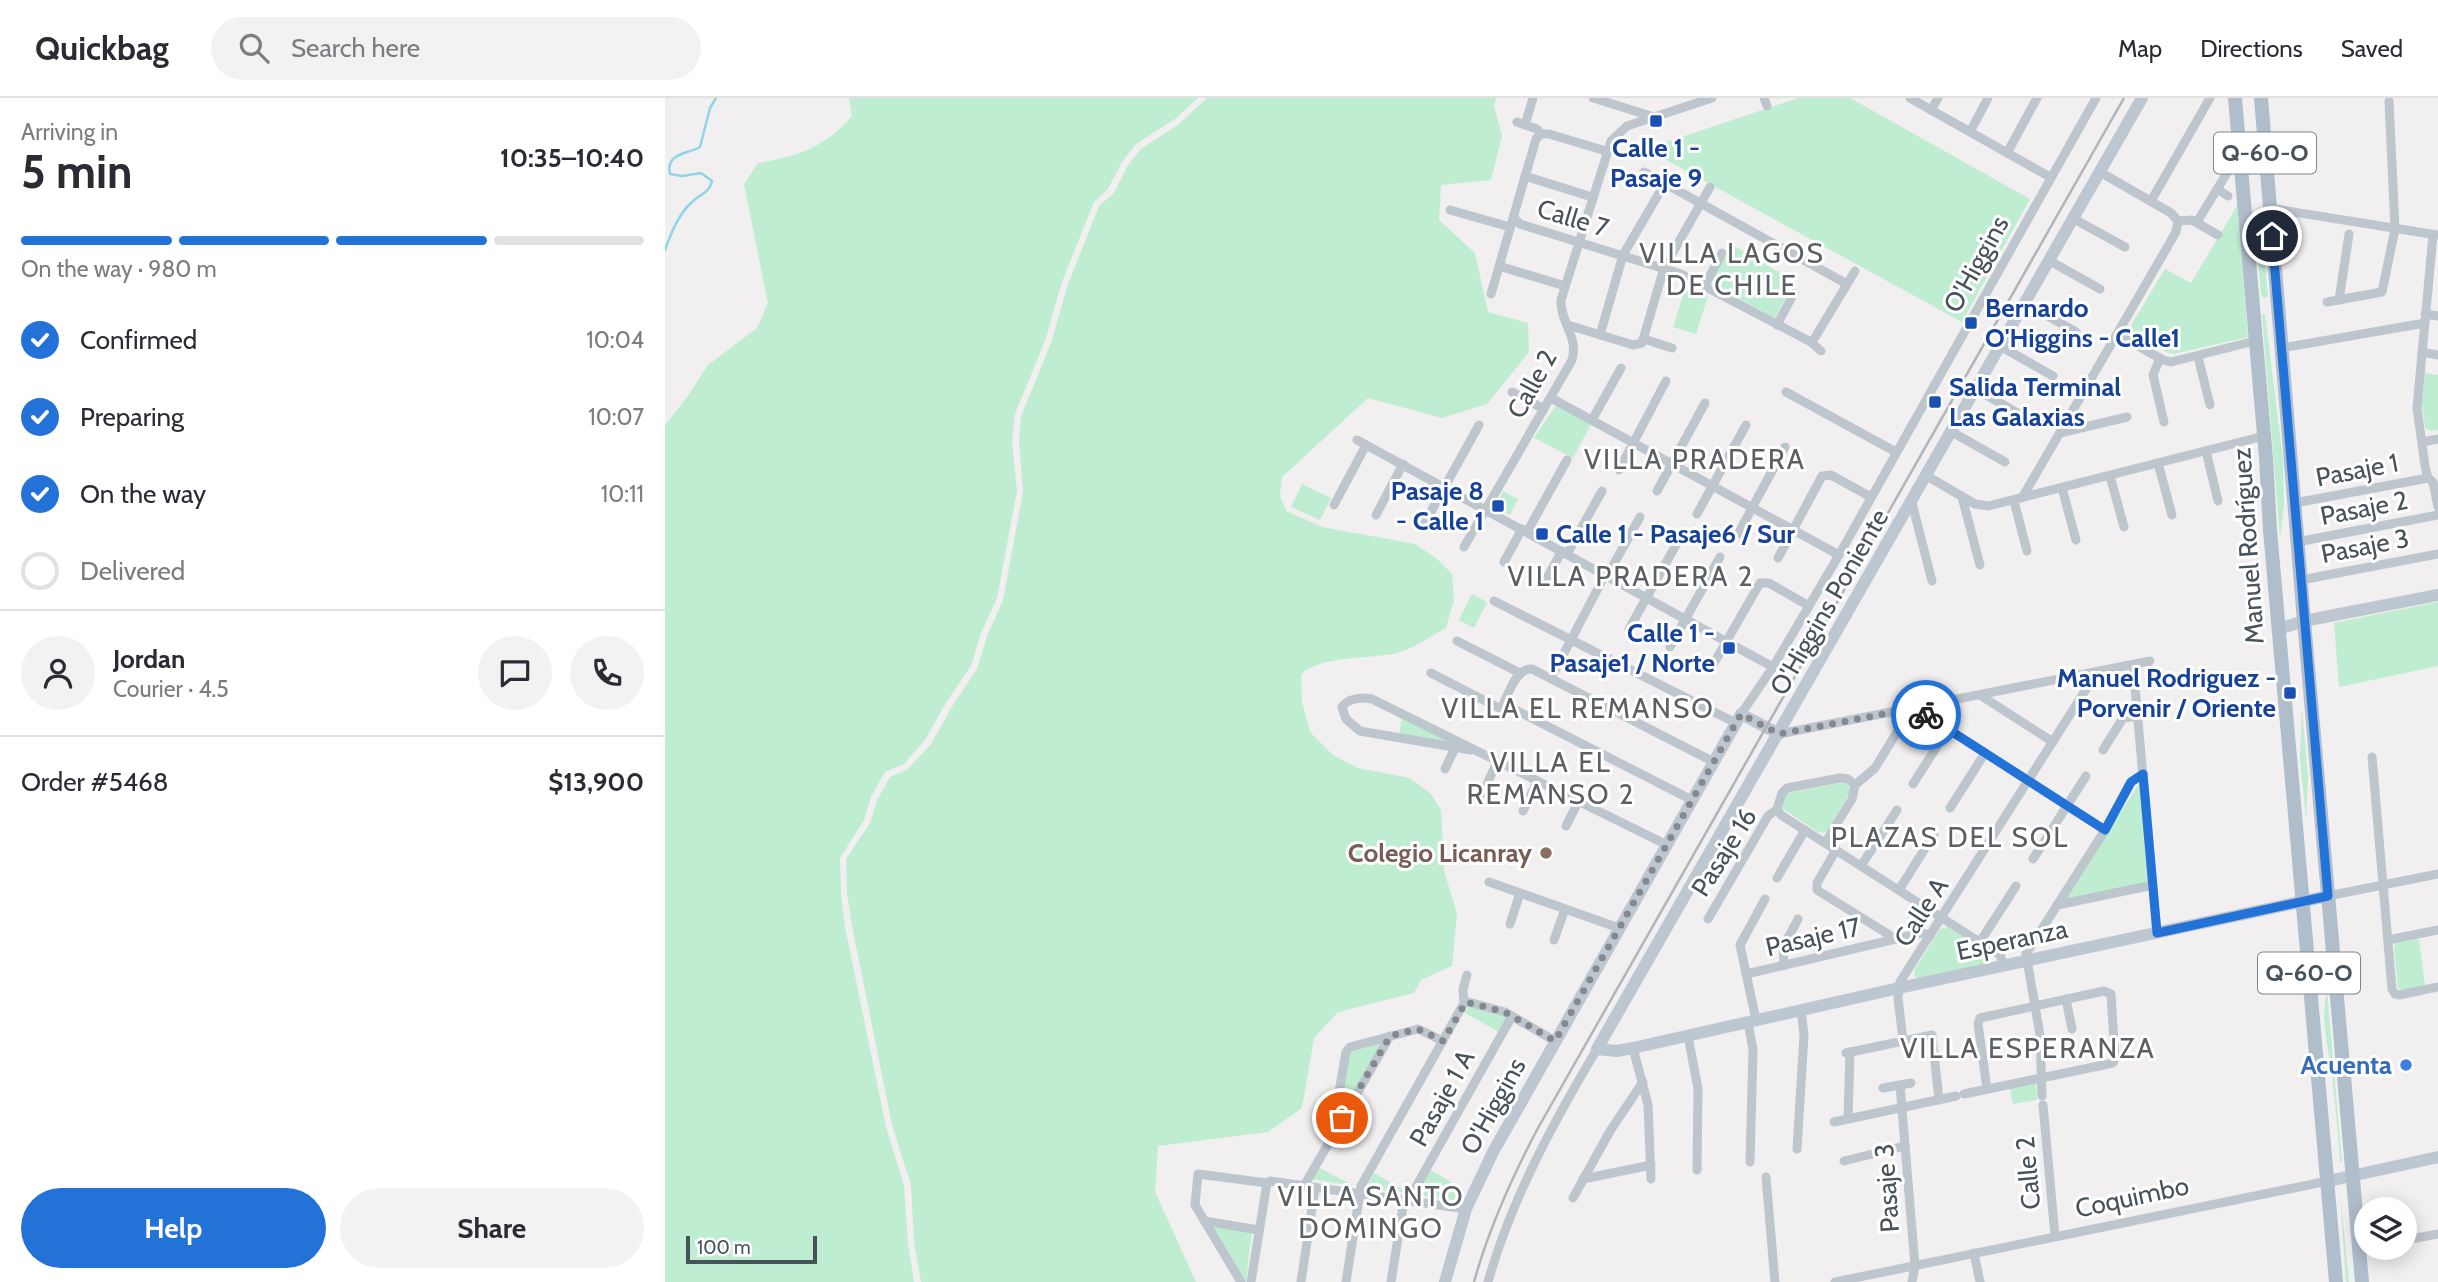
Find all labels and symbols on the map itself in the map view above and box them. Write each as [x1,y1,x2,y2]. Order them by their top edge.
marker: Calle 1 - Pasaje 9 [1648,113,1664,129]
place label: Calle 1 - Pasaje 9 [1610,132,1702,194]
road number: Q-60-O [2214,132,2316,174]
street label: Calle 7 [1533,192,1613,244]
pin [2242,206,2302,266]
street label: O'Higgins [1936,210,2016,318]
district label: VILLA LAGOS DE CHILE [1639,236,1825,302]
place label: Bernardo O'Higgins - Calle1 [1985,292,2180,354]
marker: Bernardo O'Higgins - Calle1 [1963,315,1979,331]
street label: Calle 2 [1500,344,1564,424]
place label: Salida Terminal Las Galaxias [1949,371,2121,433]
marker: Salida Terminal Las Galaxias [1927,394,1943,410]
district label: VILLA PRADERA [1584,442,1806,476]
street label: Pasaje 1 [2313,446,2401,494]
street label: Manuel Rodríguez [2225,447,2271,645]
place label: Pasaje 8 - Calle 1 [1391,475,1484,537]
street label: Pasaje 2 [2317,484,2411,532]
marker: Pasaje 8 - Calle 1 [1490,498,1506,514]
street label: O'Higgins Poniente [1763,503,1895,701]
place label: Calle 1 - Pasaje6 / Sur [1556,518,1795,550]
street label: Pasaje 3 [2318,522,2412,570]
marker: Calle 1 - Pasaje6 / Sur [1534,526,1550,542]
district label: VILLA PRADERA 2 [1508,559,1754,593]
place label: Calle 1 - Pasaje1 / Norte [1549,617,1715,679]
marker: Calle 1 - Pasaje1 / Norte [1721,640,1737,656]
place label: Manuel Rodriguez - Porvenir / Oriente [2057,662,2276,724]
courier [1891,680,1961,750]
marker: Manuel Rodriguez - Porvenir / Oriente [2282,685,2298,701]
district label: VILLA EL REMANSO [1441,691,1715,725]
district label: VILLA EL REMANSO 2 [1467,745,1635,811]
street label: Pasaje 16 [1684,802,1764,902]
district label: PLAZAS DEL SOL [1831,820,2069,854]
place label: Colegio Licanray [1348,837,1532,869]
marker: Colegio Licanray [1538,845,1554,861]
street label: Calle A [1887,871,1955,953]
street label: Pasaje 17 [1762,911,1864,963]
street label: Esperanza [1954,913,2071,967]
road number: Q-60-O [2258,952,2360,994]
district label: VILLA ESPERANZA [1900,1031,2156,1065]
street label: Pasaje 1 A [1402,1044,1482,1152]
place label: Acuenta [2300,1049,2392,1081]
street label: O'Higgins [1453,1052,1533,1160]
marker: Acuenta [2398,1057,2414,1073]
pin [1312,1088,1372,1148]
street label: Calle 2 [2009,1135,2047,1211]
street label: Pasaje 3 [1868,1143,1906,1233]
street label: Coquimbo [2072,1169,2192,1225]
district label: VILLA SANTO DOMINGO [1278,1179,1464,1245]
scale bar [686,1233,817,1265]

